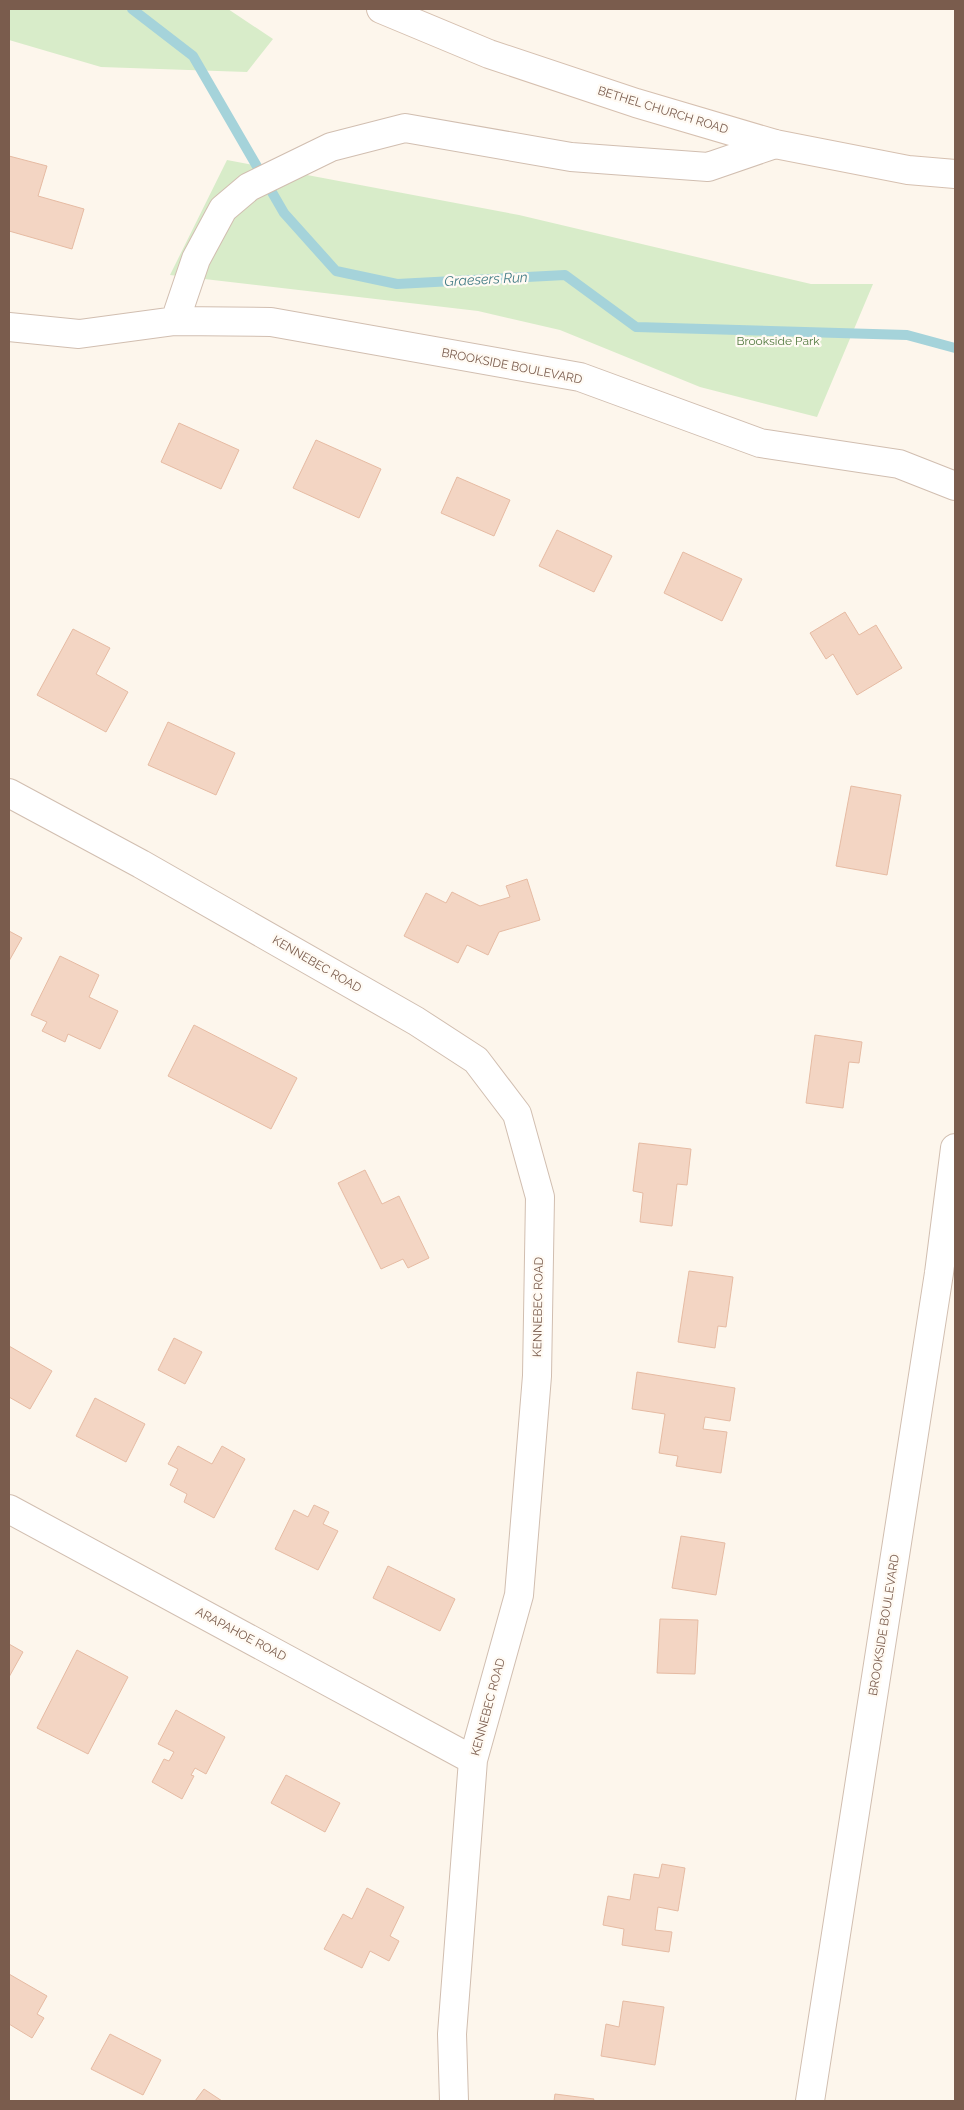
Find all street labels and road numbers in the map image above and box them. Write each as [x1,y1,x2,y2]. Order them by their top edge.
street label: BETHEL CHURCH ROAD [596,83,730,137]
street label: BROOKSIDE BOULEVARD [440,345,584,387]
street label: KENNEBEC ROAD [270,933,364,995]
street label: KENNEBEC ROAD [530,1256,546,1357]
street label: BROOKSIDE BOULEVARD [866,1553,902,1697]
street label: ARAPAHOE ROAD [193,1604,289,1664]
street label: KENNEBEC ROAD [468,1656,508,1757]

